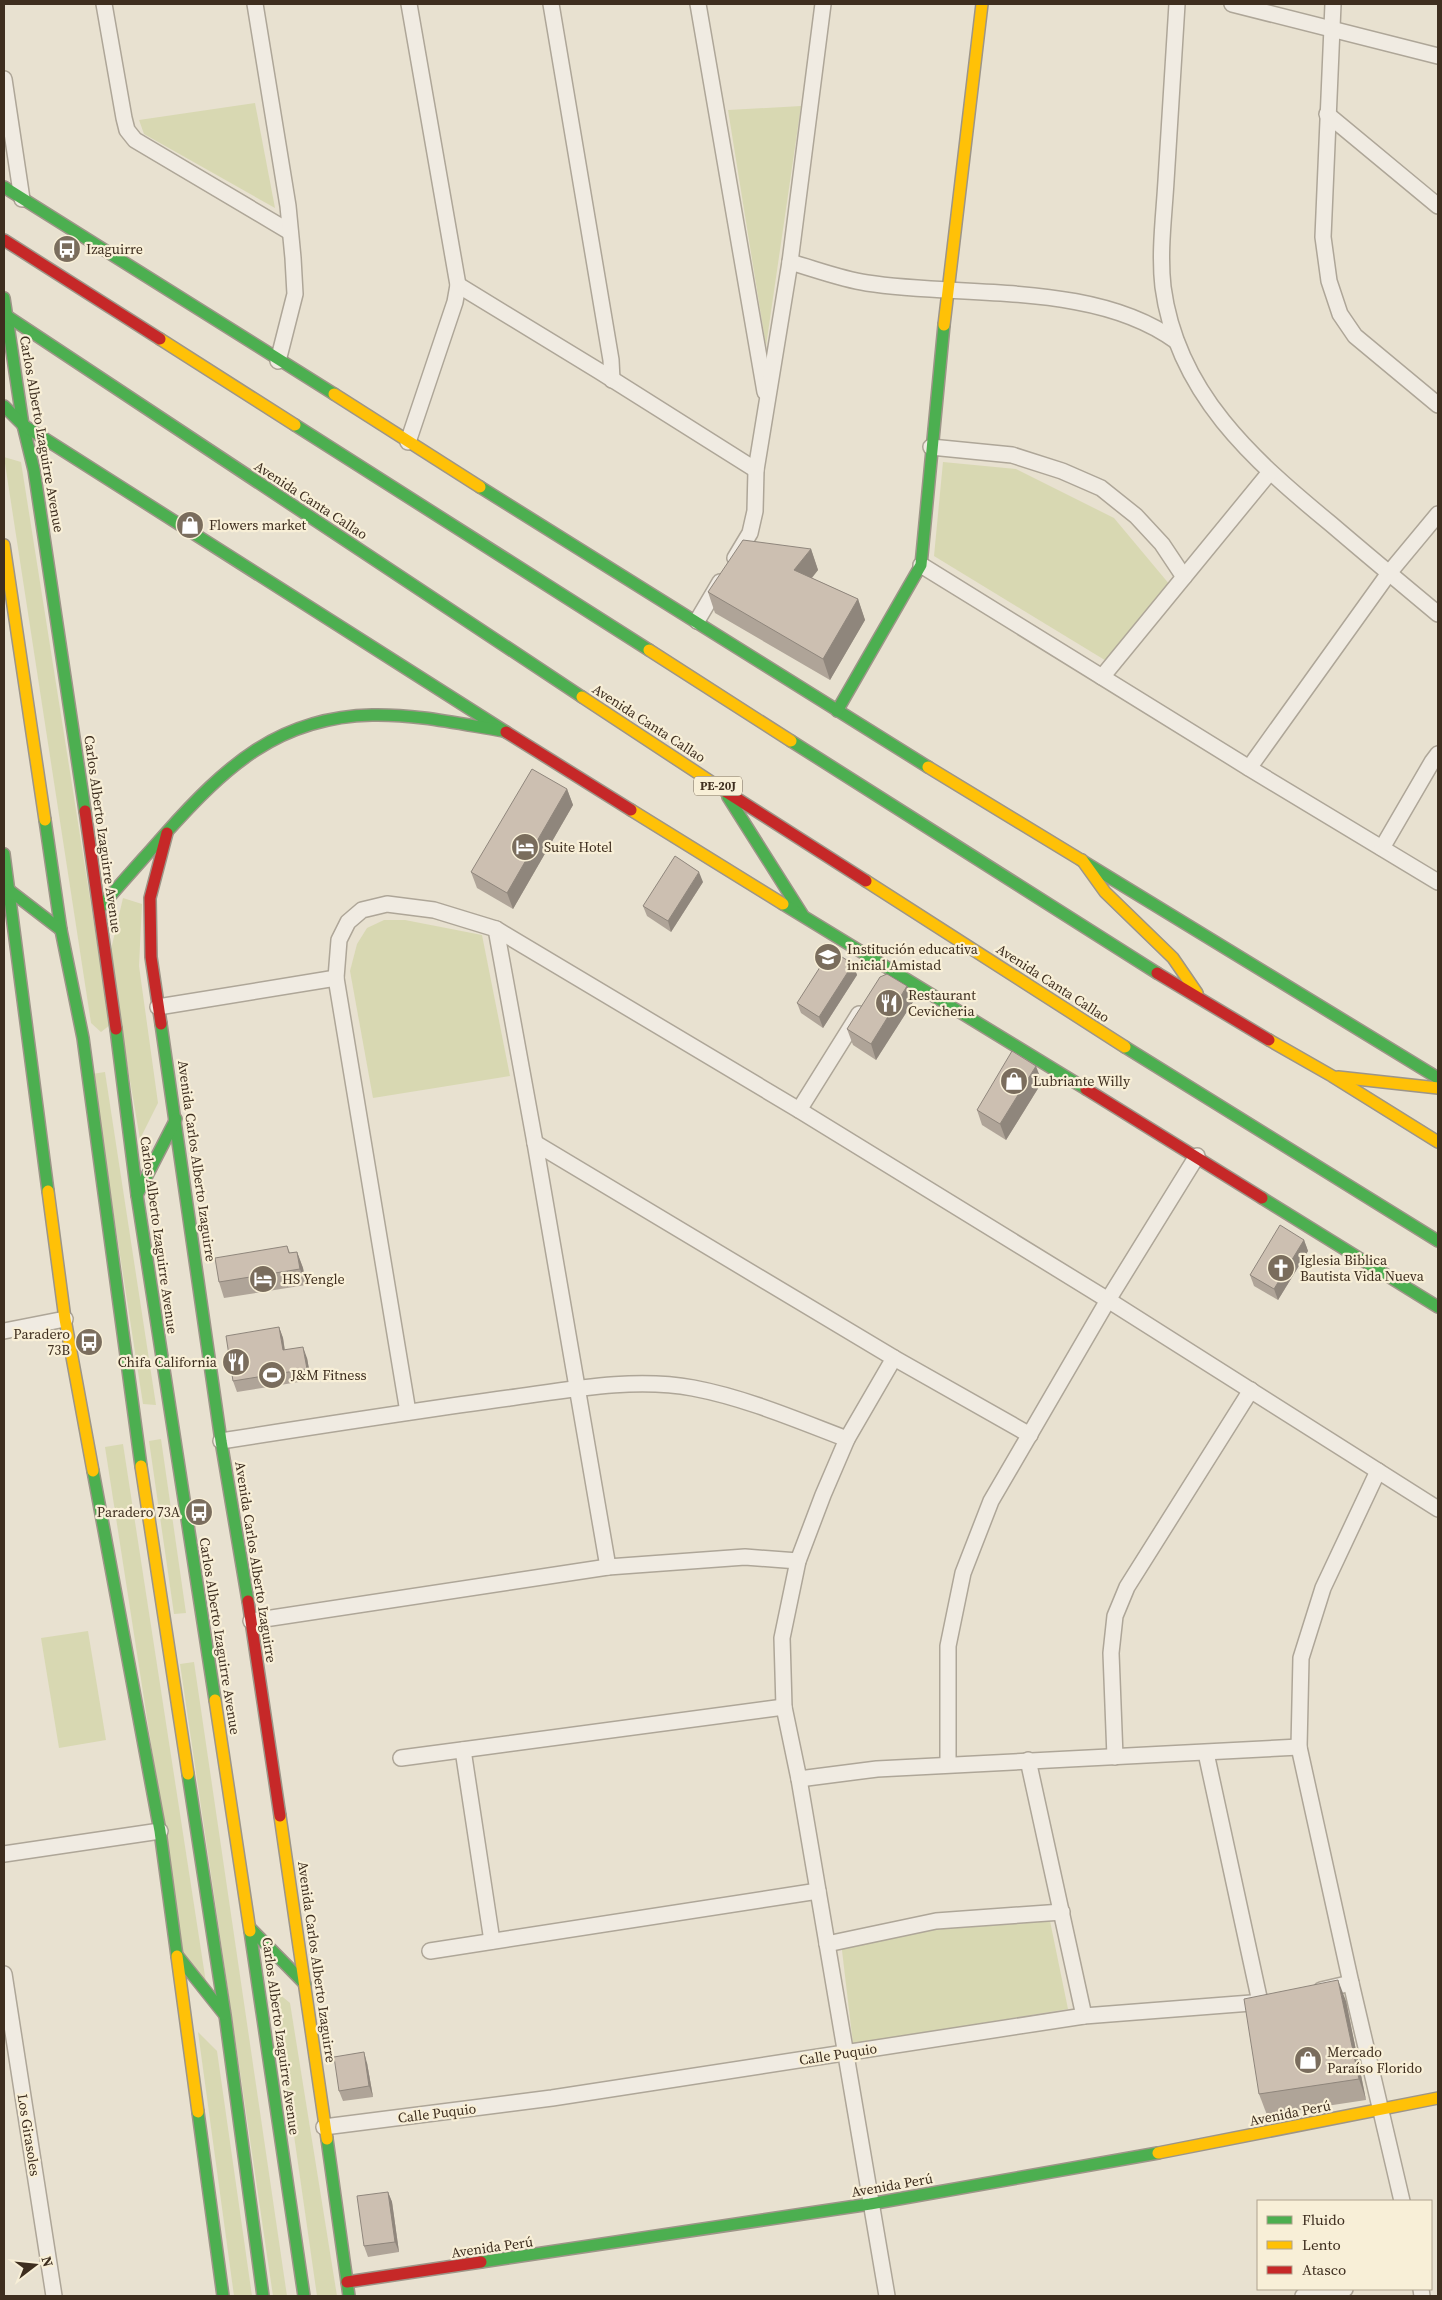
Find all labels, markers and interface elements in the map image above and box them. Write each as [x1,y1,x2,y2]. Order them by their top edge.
bus stop icon: Izaguirre [52,234,82,264]
place label: Izaguirre [86,239,143,259]
street label: Carlos Alberto Izaguirre Avenue [15,334,69,534]
street label: Avenida Canta Callao [250,456,372,544]
shop icon: Flowers market [175,510,205,540]
place label: Flowers market [209,515,307,535]
street label: Avenida Canta Callao [588,679,710,767]
street label: Carlos Alberto Izaguirre Avenue [79,734,127,934]
road number: PE-20J [694,776,742,796]
hotel icon: Suite Hotel [510,832,540,862]
place label: Suite Hotel [544,837,612,857]
place label: Institución educativa inicial Amistad [847,939,979,975]
street label: Avenida Canta Callao [992,939,1114,1027]
school or university icon: Institución educativa inicial Amistad [813,942,843,972]
place label: Restaurant Cevicheria [908,985,976,1021]
restaurant icon: Restaurant Cevicheria [874,988,904,1018]
street label: Avenida Carlos Alberto Izaguirre [173,1059,221,1263]
shop icon: Lubriante Willy [999,1066,1029,1096]
place label: Lubriante Willy [1033,1071,1131,1091]
street label: Carlos Alberto Izaguirre Avenue [135,1135,183,1335]
place label: Iglesia Biblica Bautista Vida Nueva [1300,1250,1425,1286]
church icon: Iglesia Biblica Bautista Vida Nueva [1266,1253,1296,1283]
hotel icon: HS Yengle [248,1264,278,1294]
place label: HS Yengle [282,1269,345,1289]
place label: Paradero 73B [13,1324,70,1360]
bus stop icon: Paradero 73B [74,1327,104,1357]
restaurant icon: Chifa California [221,1347,251,1377]
place label: Chifa California [118,1352,218,1372]
sports icon: J&M Fitness [257,1360,287,1390]
place label: J&M Fitness [290,1365,367,1385]
street label: Avenida Carlos Alberto Izaguirre [230,1460,282,1664]
bus stop icon: Paradero 73A [184,1497,214,1527]
place label: Paradero 73A [97,1502,181,1522]
street label: Carlos Alberto Izaguirre Avenue [195,1536,245,1736]
street label: Avenida Carlos Alberto Izaguirre [293,1860,341,2064]
street label: Carlos Alberto Izaguirre Avenue [257,1936,305,2136]
street label: Calle Puquio [798,2038,879,2070]
place label: Mercado Paraíso Florido [1327,2042,1422,2078]
shop icon: Mercado Paraíso Florido [1293,2045,1323,2075]
street label: Los Girasoles [13,2092,45,2178]
street label: Avenida Perú [1248,2095,1332,2131]
street label: Calle Puquio [397,2098,478,2128]
street label: Avenida Perú [850,2168,934,2202]
legend [1257,2200,1432,2290]
text: Fluido [1302,2209,1345,2230]
street label: Avenida Perú [450,2231,534,2263]
text: Lento [1302,2234,1341,2255]
north arrow [10,2240,60,2290]
text: N [36,2254,59,2269]
text: Atasco [1302,2259,1346,2280]

